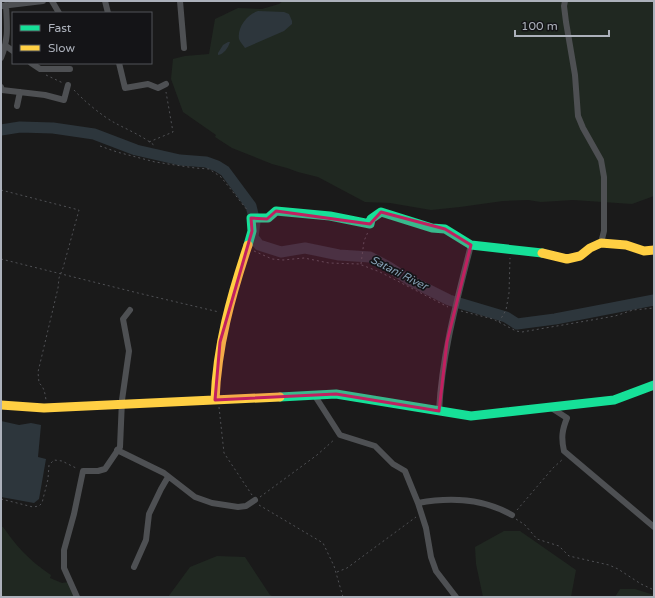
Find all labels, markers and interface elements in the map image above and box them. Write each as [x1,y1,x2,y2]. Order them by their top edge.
legend [12,12,152,64]
scale bar [515,12,609,38]
text: 100 m [521,19,558,33]
text: Fast [48,21,72,35]
text: Slow [48,41,75,55]
water label: Satani River [368,253,431,294]

